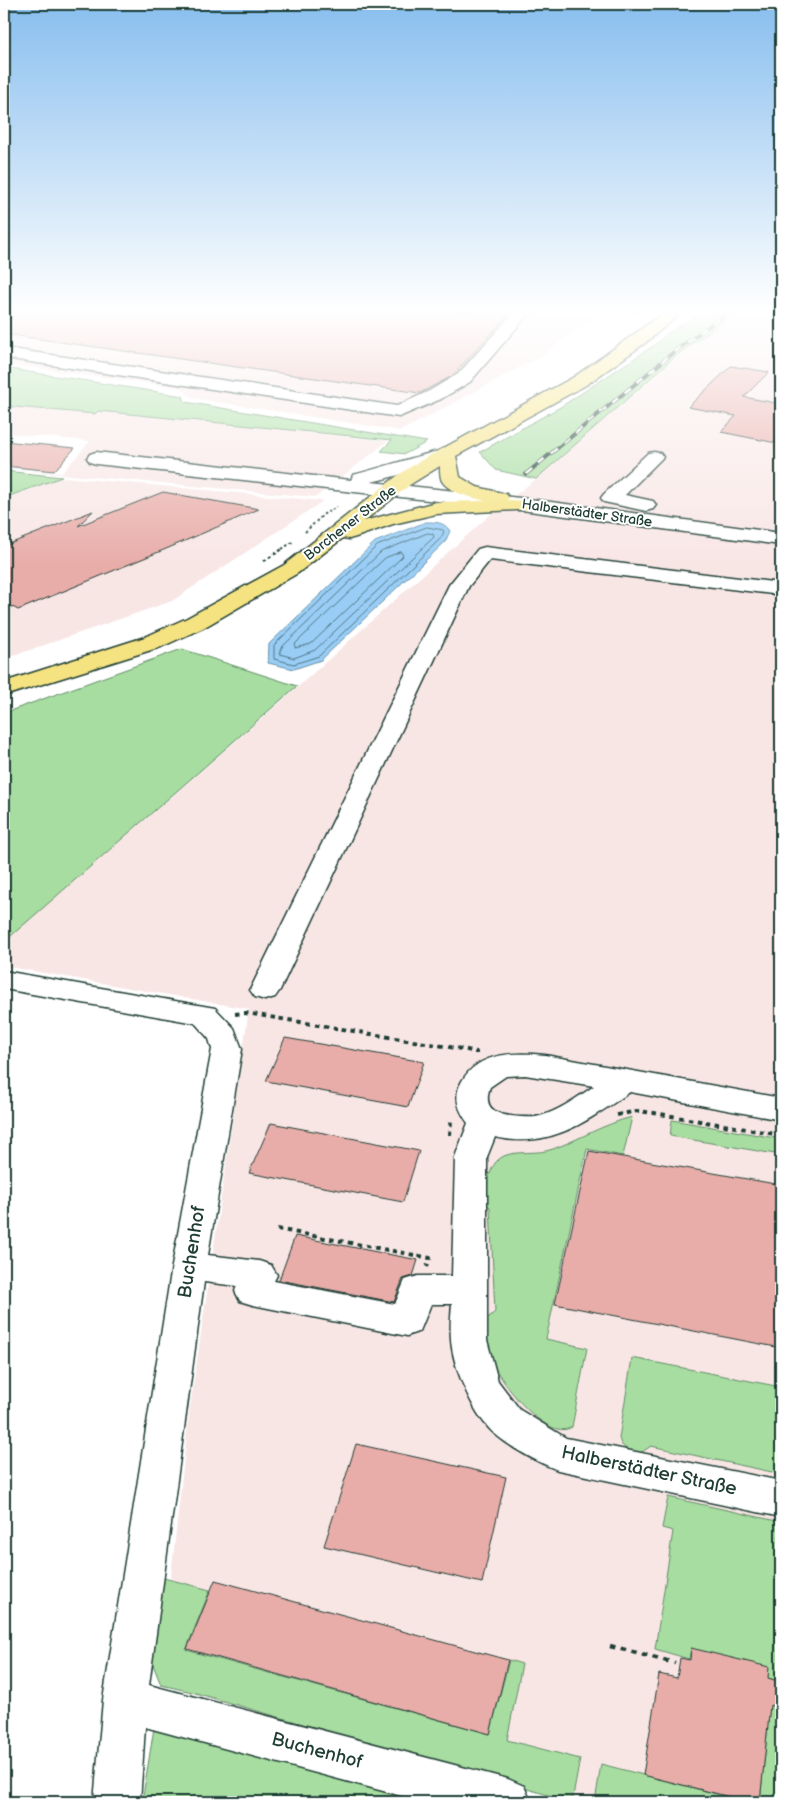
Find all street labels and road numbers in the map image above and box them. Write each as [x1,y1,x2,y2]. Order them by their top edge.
street label: Borchener Straße [301,482,399,564]
street label: Halberstädter Straße [521,495,653,531]
street label: Buchenhof [173,1204,211,1300]
street label: Halberstädter Straße [559,1441,739,1501]
street label: Buchenhof [269,1728,365,1774]

